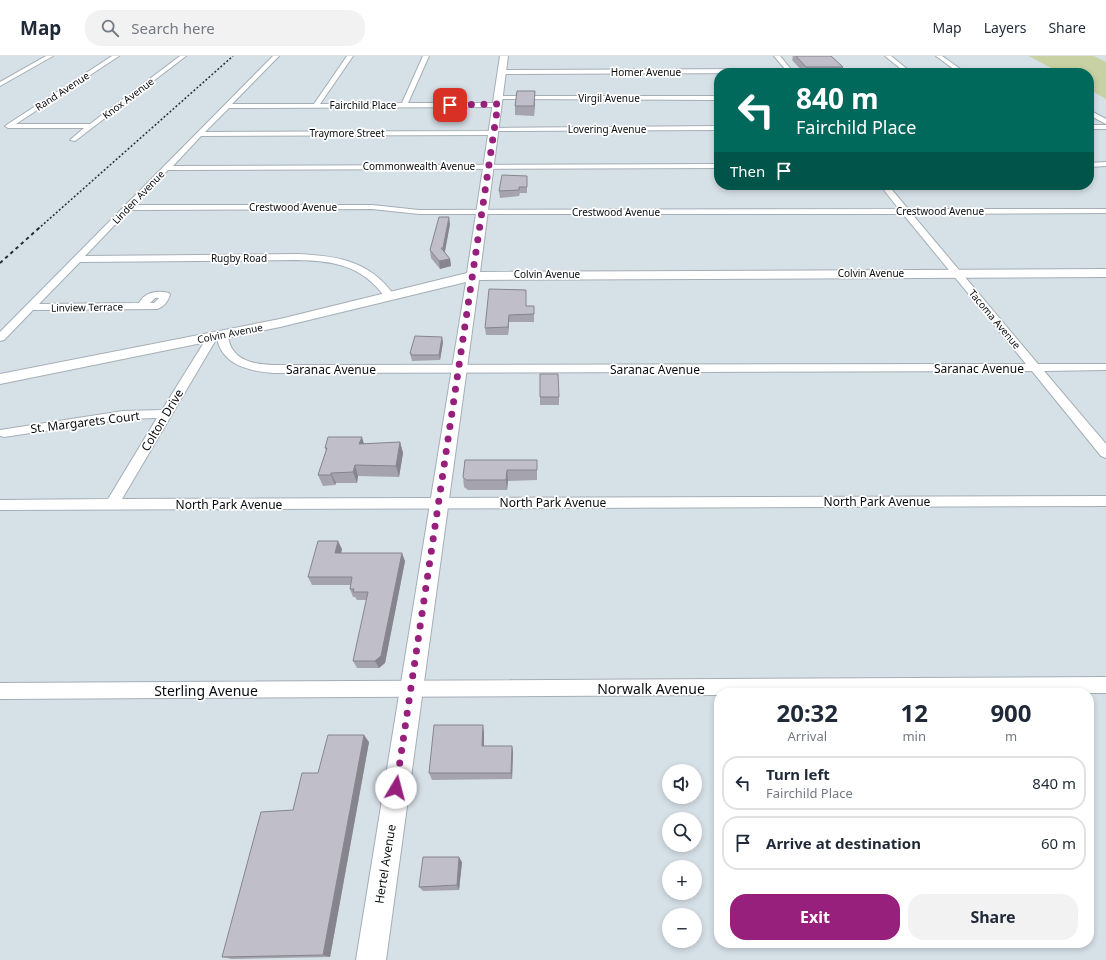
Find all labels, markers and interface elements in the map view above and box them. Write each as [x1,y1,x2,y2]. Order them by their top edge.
search box [85,10,365,46]
text: Map [20,15,61,41]
icon: search [99,17,121,39]
text: Search here [131,18,215,38]
text: Map [933,18,962,37]
text: Layers [984,18,1026,37]
text: Share [1048,18,1086,37]
street label: Homer Avenue [611,65,682,79]
street label: Rand Avenue [32,68,92,114]
street label: Knox Avenue [99,74,157,122]
text: 840 m [796,79,879,117]
icon: left [730,84,782,136]
pin [433,88,467,122]
street label: Virgil Avenue [578,91,640,105]
icon: arrive [439,94,461,116]
street label: Fairchild Place [330,98,397,112]
text: Fairchild Place [796,115,916,139]
street label: Lovering Avenue [568,122,647,136]
street label: Traymore Street [309,126,385,140]
street label: Commonwealth Avenue [363,159,476,173]
icon: arrive [773,160,795,182]
text: Then [730,161,765,181]
street label: Linden Avenue [109,167,167,227]
street label: Crestwood Avenue [249,200,337,214]
street label: Crestwood Avenue [896,204,984,218]
street label: Crestwood Avenue [572,205,660,219]
street label: Rugby Road [211,251,267,265]
street label: Colvin Avenue [838,266,905,280]
street label: Colvin Avenue [514,267,581,281]
street label: Tacoma Avenue [966,286,1024,352]
street label: Linview Terrace [51,299,124,315]
street label: Colvin Avenue [196,320,264,346]
street label: Saranac Avenue [934,360,1024,377]
street label: Saranac Avenue [286,361,376,378]
street label: Saranac Avenue [610,361,700,378]
street label: Colton Drive [137,386,187,454]
street label: St. Margarets Court [29,407,141,437]
street label: North Park Avenue [824,493,931,510]
street label: North Park Avenue [500,494,607,511]
street label: North Park Avenue [176,496,283,513]
street label: Norwalk Avenue [597,679,705,698]
street label: Sterling Avenue [154,681,258,700]
text: 20:32 [776,696,838,729]
text: 12 [901,696,928,729]
text: 900 [990,696,1032,729]
text: Arrival [787,727,827,745]
text: min [902,727,926,745]
text: m [1005,727,1017,745]
map controls [662,764,702,948]
button: sound [662,764,702,804]
text: Turn left [766,764,830,784]
position arrow [375,767,417,809]
icon: left [732,772,754,794]
text: 840 m [1032,773,1076,793]
text: Fairchild Place [766,784,853,802]
button: search [662,812,702,852]
street label: Hertel Avenue [370,823,400,905]
icon: arrive [732,832,754,854]
text: Arrive at destination [766,833,921,853]
text: 60 m [1041,833,1076,853]
button: + [662,860,702,900]
button: Exit [730,894,900,940]
button: Share [908,894,1078,940]
button: − [662,908,702,948]

